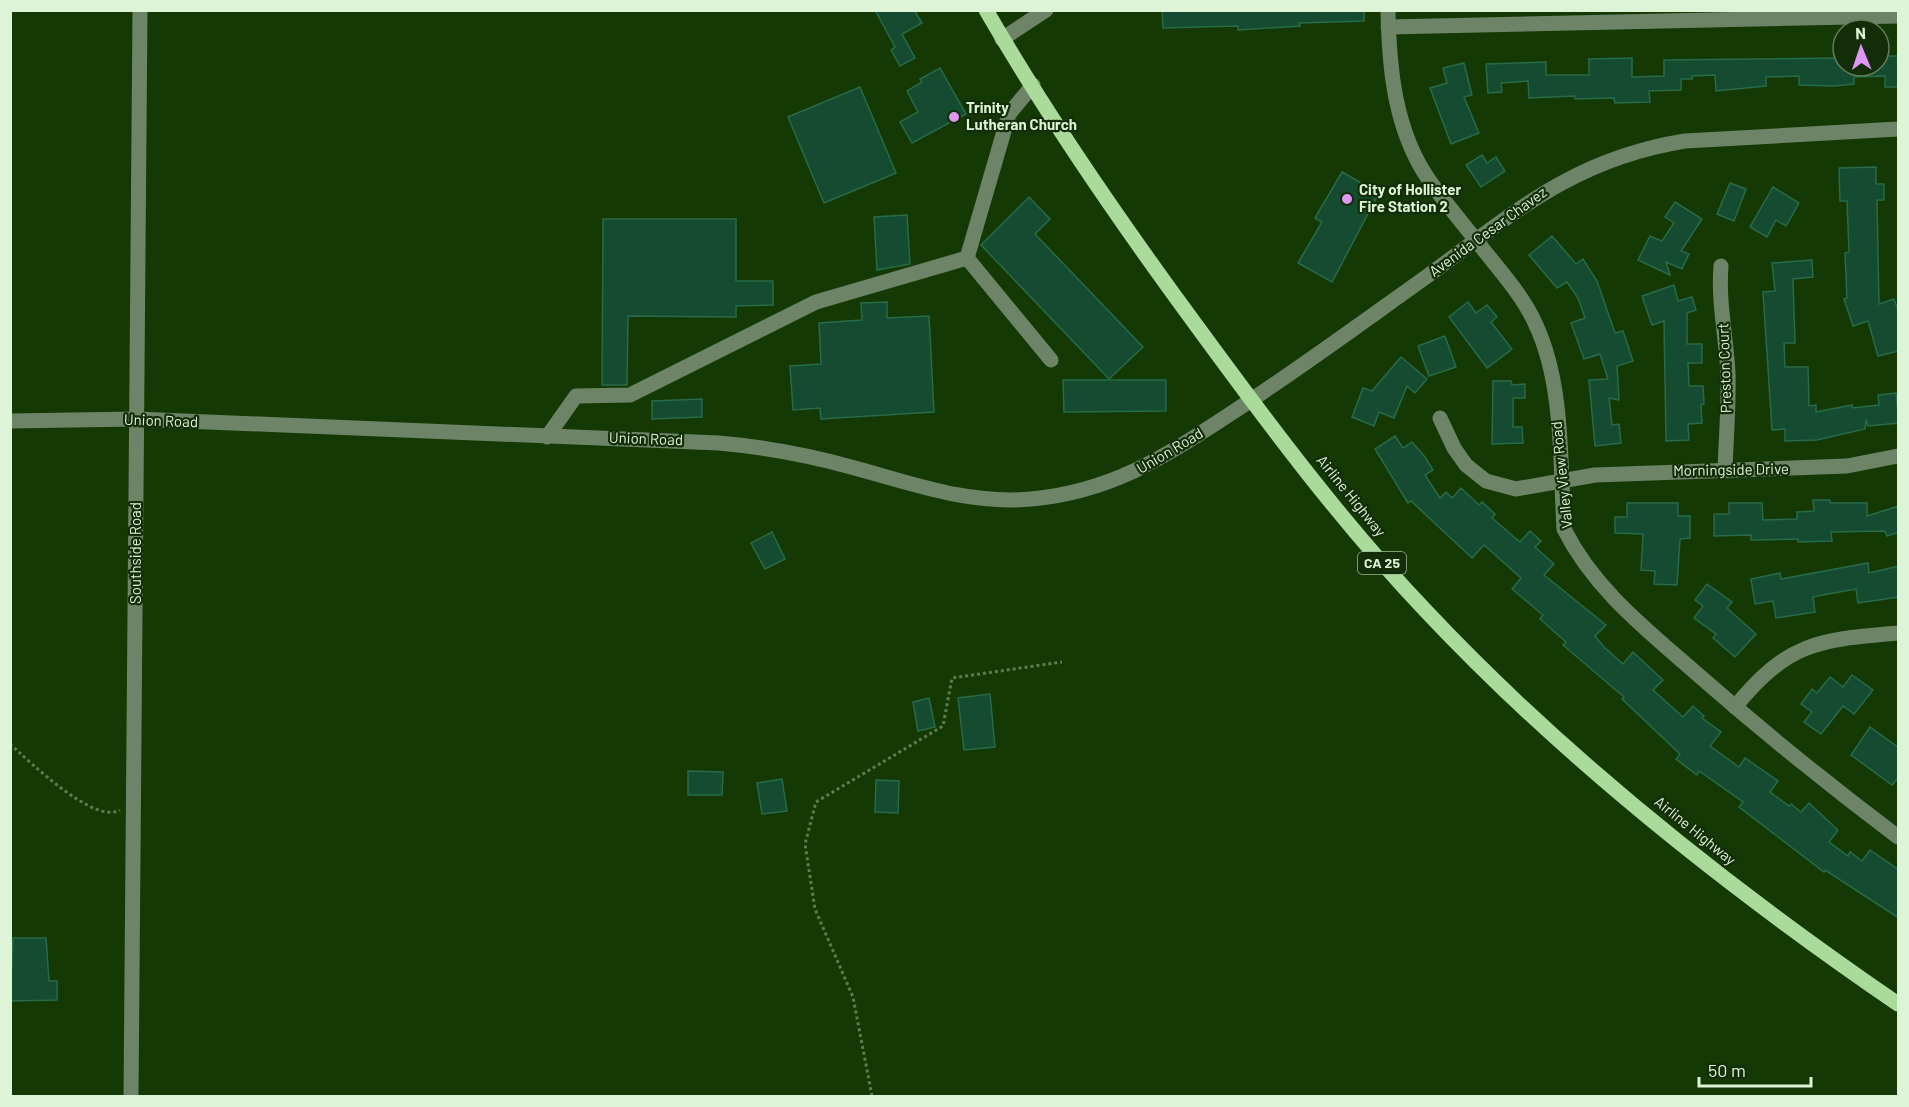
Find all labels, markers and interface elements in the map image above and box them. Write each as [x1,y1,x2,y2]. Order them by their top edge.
north arrow [1831,18,1891,78]
text: N [1855,23,1866,42]
place label: Trinity Lutheran Church [966,98,1077,133]
marker: Trinity Lutheran Church [947,110,961,124]
place label: City of Hollister Fire Station 2 [1359,180,1461,215]
street label: Avenida Cesar Chavez [1425,182,1550,280]
marker: City of Hollister Fire Station 2 [1340,192,1354,206]
street label: Preston Court [1713,323,1735,413]
street label: Union Road [124,410,198,430]
street label: Valley View Road [1546,421,1576,530]
street label: Union Road [1133,423,1206,477]
street label: Union Road [609,428,683,448]
street label: Airline Highway [1314,451,1390,540]
street label: Morningside Drive [1673,459,1789,479]
street label: Southside Road [126,502,144,604]
road number: CA 25 [1358,552,1406,574]
street label: Airline Highway [1651,792,1740,869]
scale bar [1699,1050,1812,1088]
text: 50 m [1708,1059,1746,1081]

